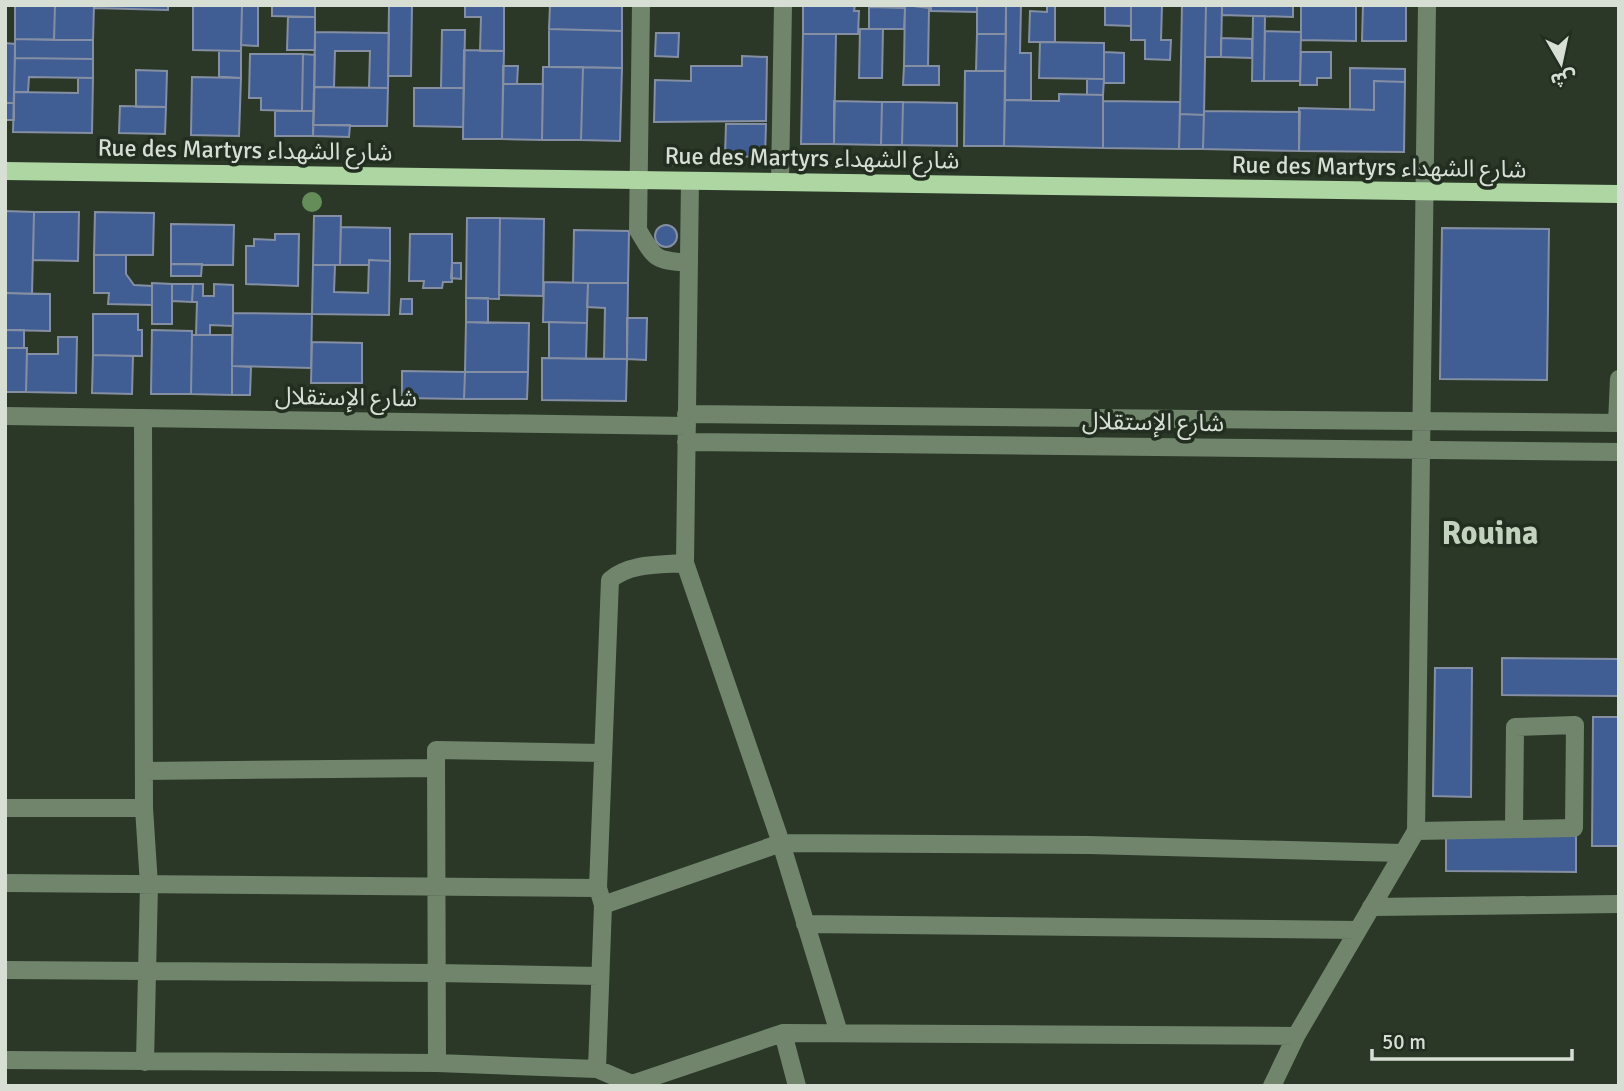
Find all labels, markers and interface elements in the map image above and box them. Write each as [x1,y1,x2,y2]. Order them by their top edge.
north arrow [1526,28,1596,98]
text: ش [1549,65,1578,93]
street label: Rue des Martyrs شارع الشهداء [97,132,393,170]
street label: Rue des Martyrs شارع الشهداء [664,140,960,178]
street label: Rue des Martyrs شارع الشهداء [1231,149,1527,187]
street label: شارع الإستقلال [274,381,417,415]
street label: شارع الإستقلال [1081,406,1224,440]
district label: Rouina [1442,514,1538,553]
scale bar [1372,1018,1572,1062]
text: 50 m [1382,1029,1426,1055]

